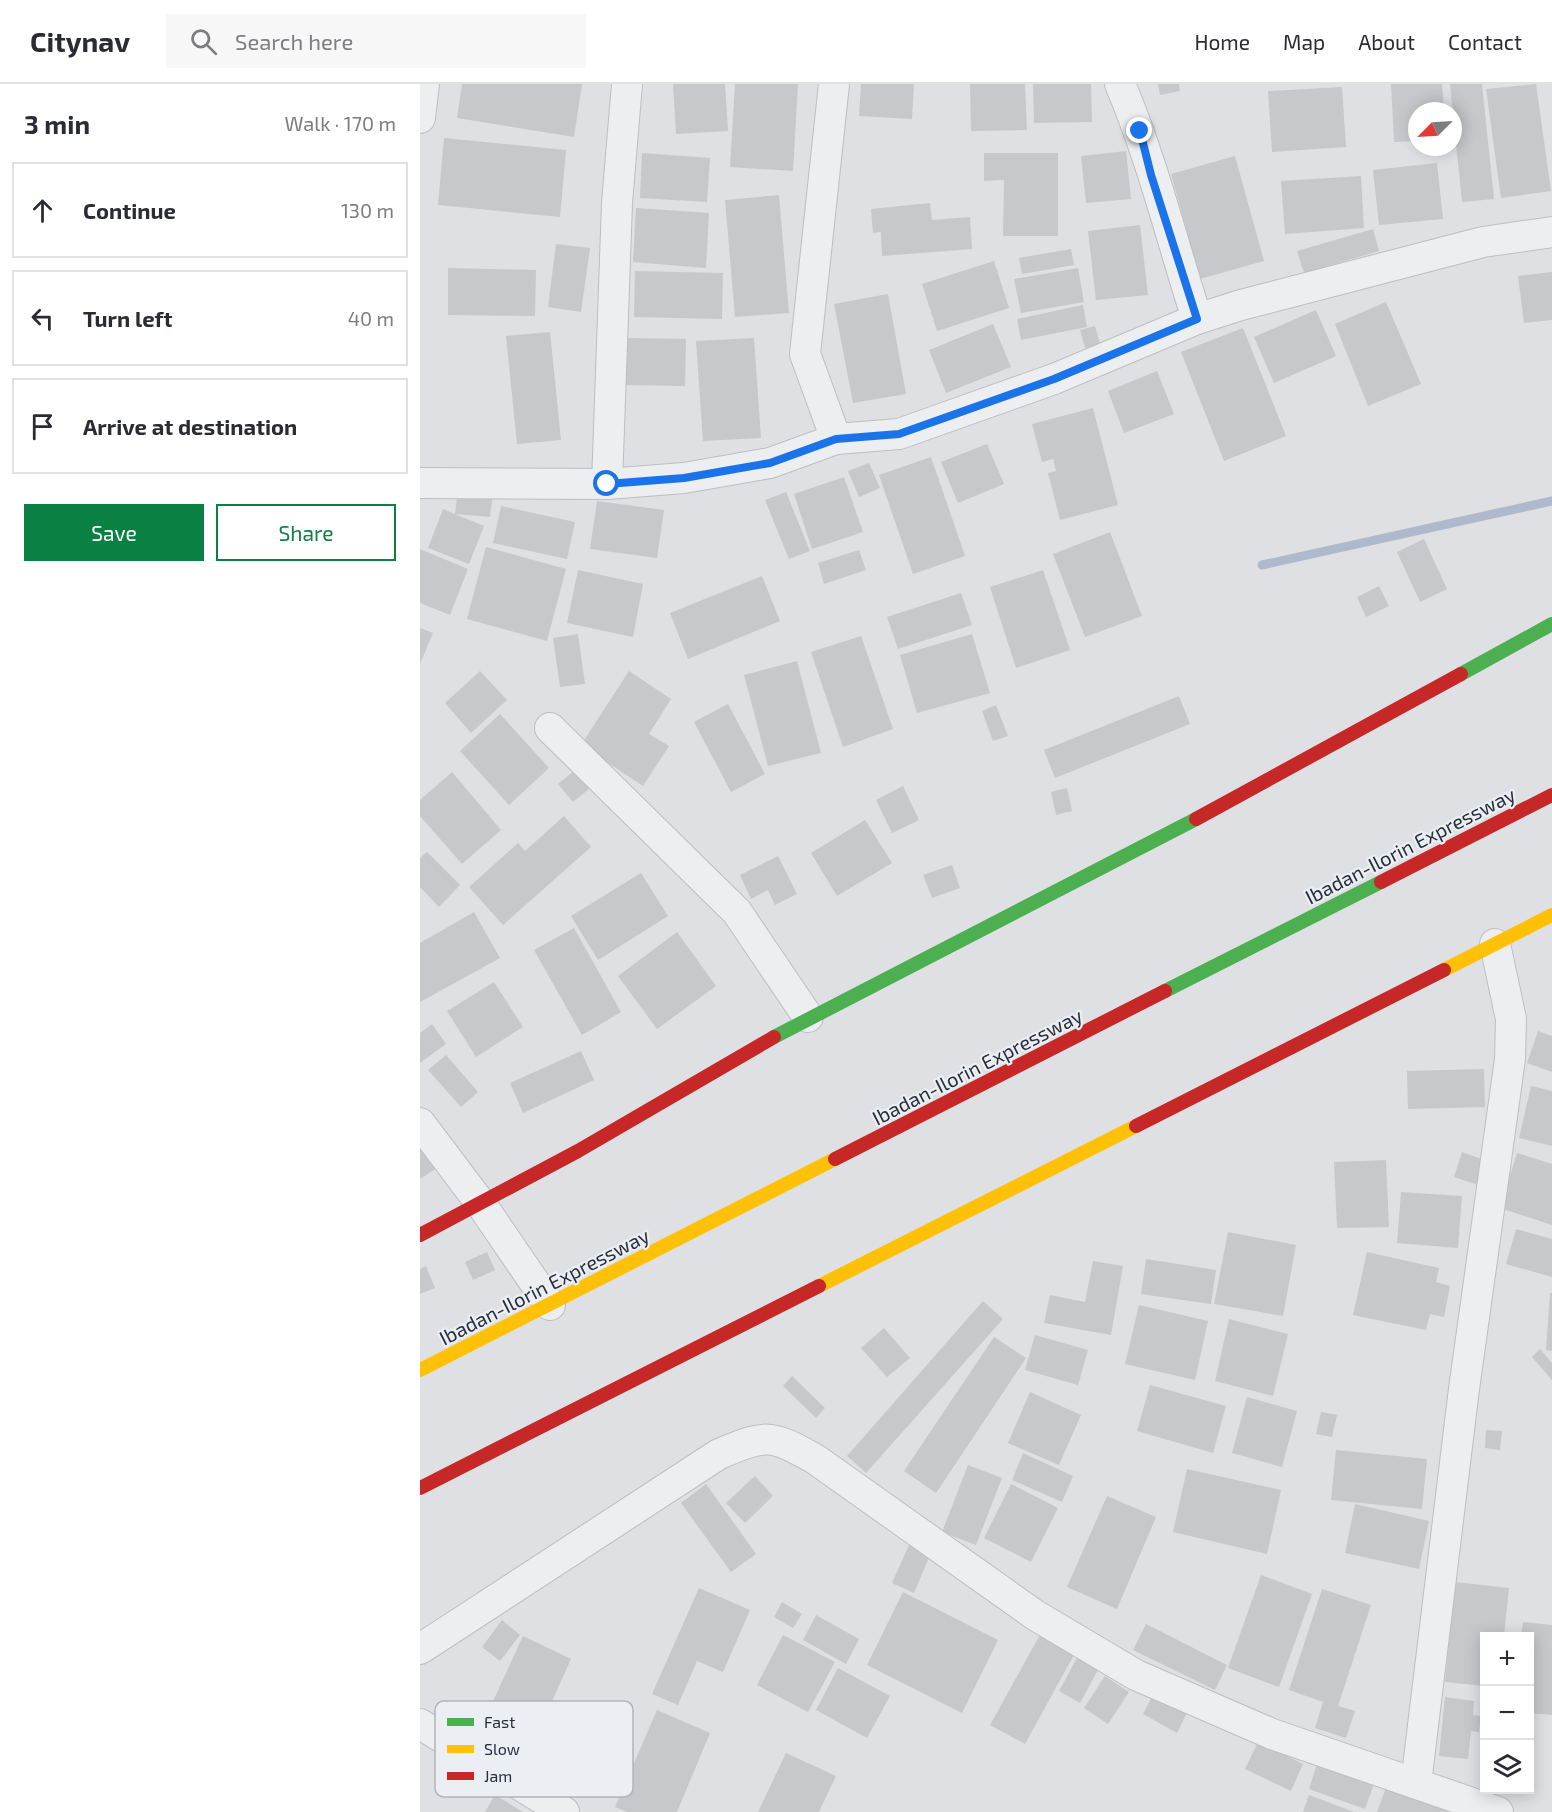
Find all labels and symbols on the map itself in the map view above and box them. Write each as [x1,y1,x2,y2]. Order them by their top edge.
north arrow [1408,102,1462,156]
route end [1126,117,1152,143]
route start [593,470,619,496]
street label: Ibadan-Ilorin Expressway [1301,781,1519,908]
street label: Ibadan-Ilorin Expressway [868,1002,1086,1129]
street label: Ibadan-Ilorin Expressway [435,1222,653,1349]
legend [435,1701,633,1797]
text: Fast [484,1712,515,1731]
text: Slow [484,1739,520,1758]
text: Jam [484,1766,512,1785]

